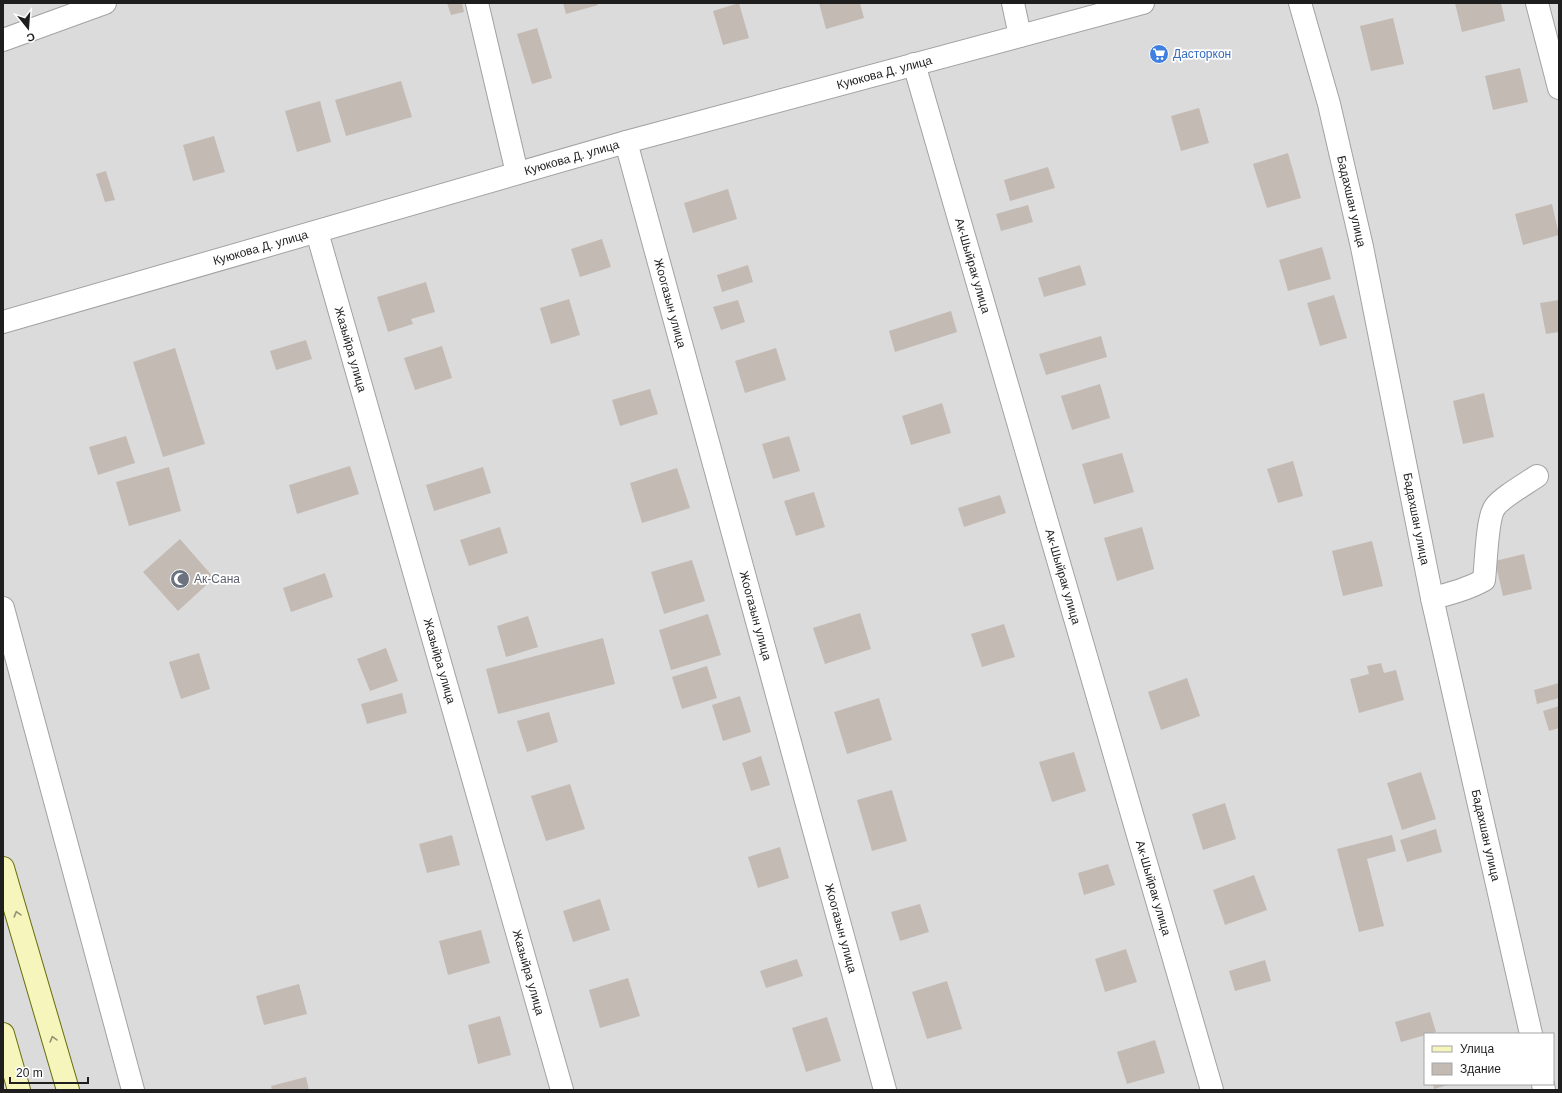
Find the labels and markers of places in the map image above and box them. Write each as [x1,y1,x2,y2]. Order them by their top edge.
supermarket icon: Дасторкон [1148,43,1170,65]
place label: Дасторкон [1173,47,1231,61]
mosque icon: Ак-Сана [169,568,191,590]
place label: Ак-Сана [194,572,240,586]

